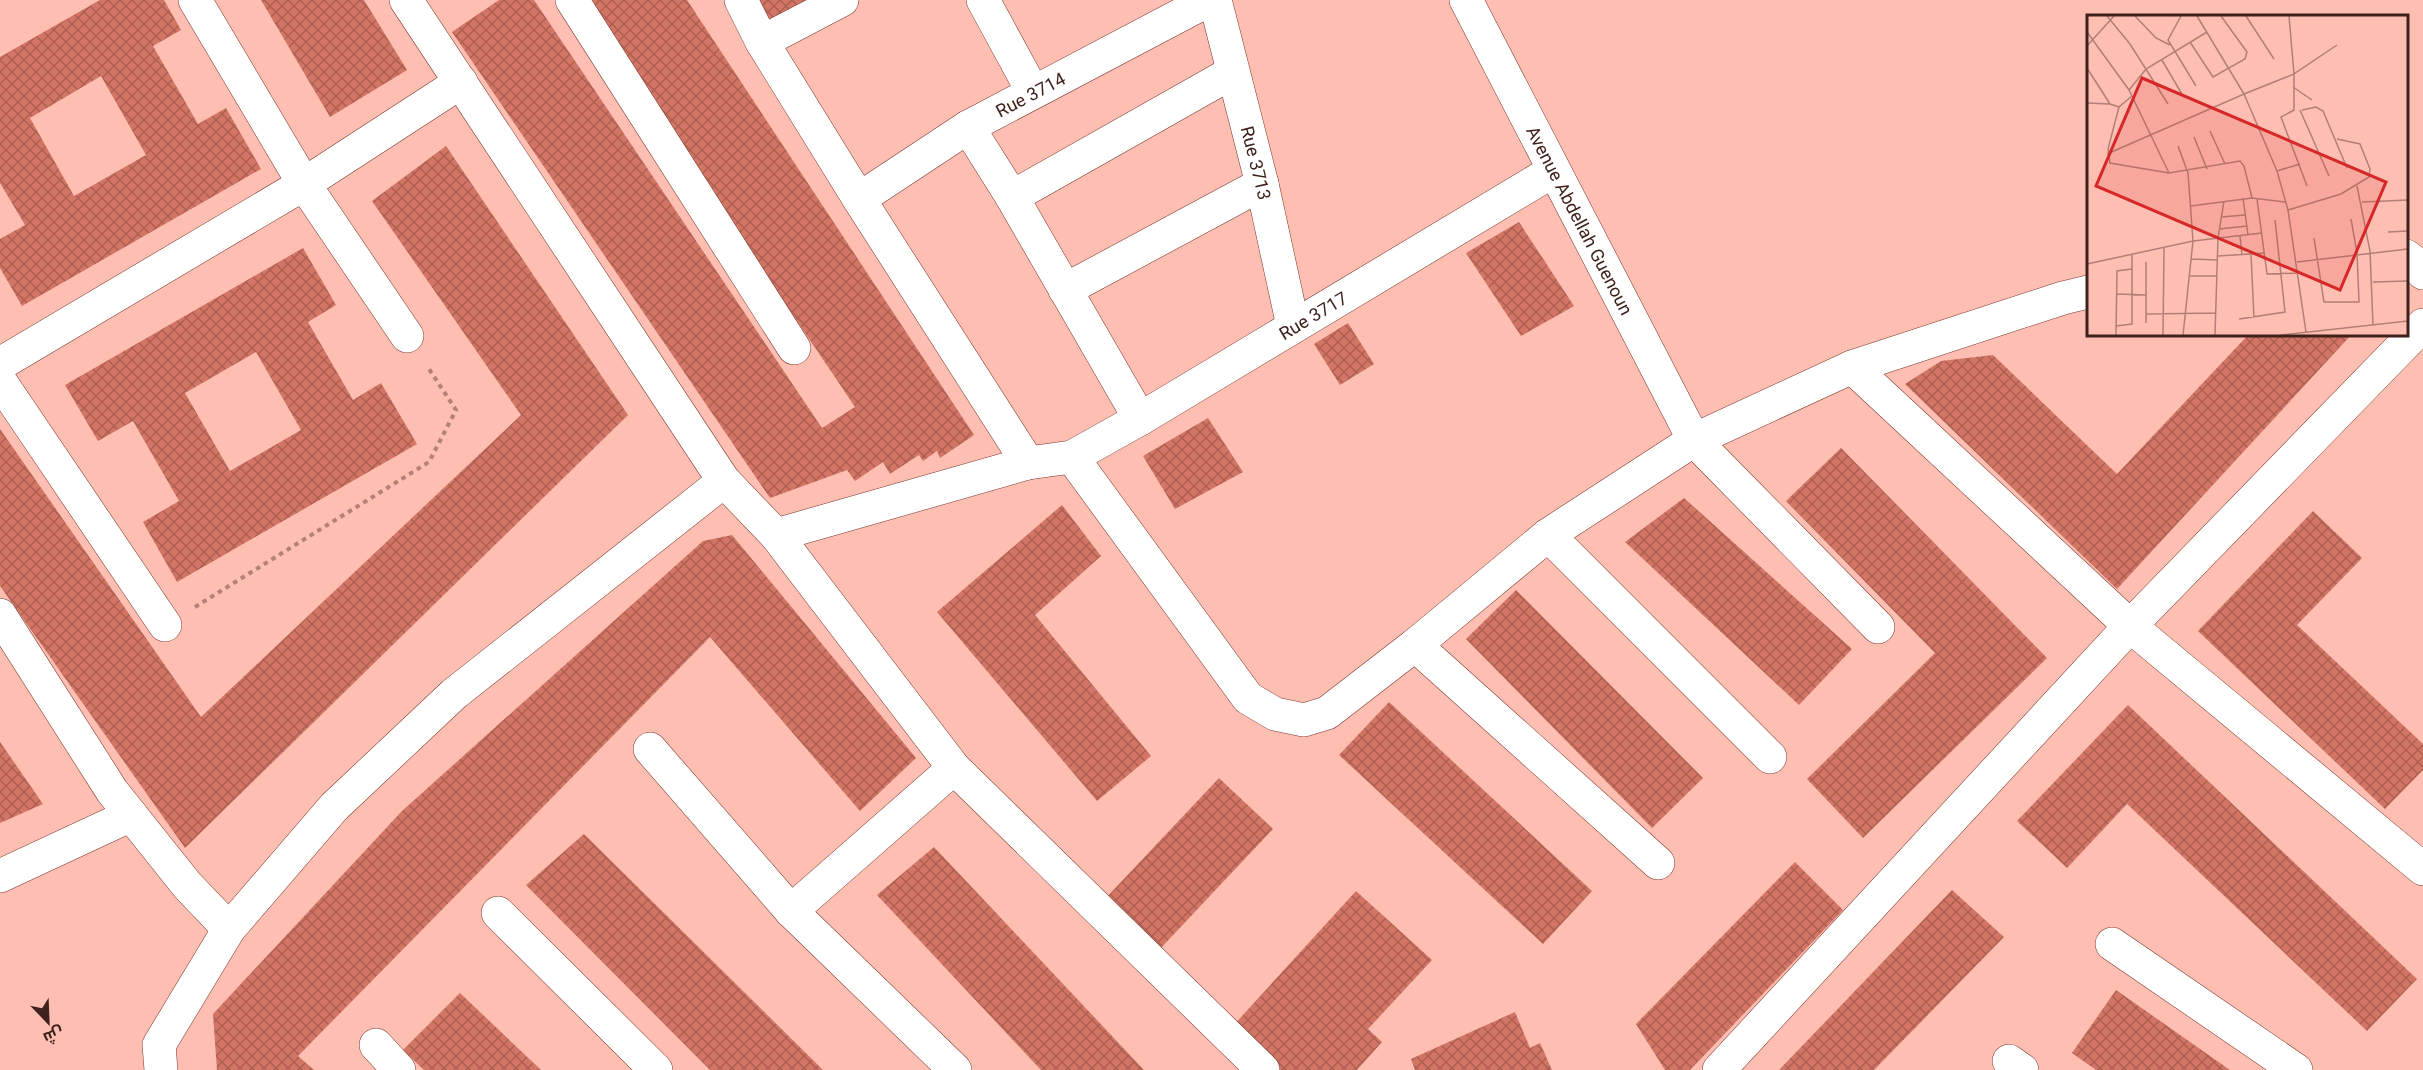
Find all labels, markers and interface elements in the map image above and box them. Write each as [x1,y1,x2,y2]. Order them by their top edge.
inset map [2087,15,2408,336]
street label: Rue 3714 [992,67,1069,121]
street label: Avenue Abdellah Guenoun [1523,122,1638,318]
street label: Rue 3713 [1237,124,1276,202]
street label: Rue 3717 [1275,287,1351,344]
north arrow [18,992,78,1052]
text: ش [41,1023,67,1048]

